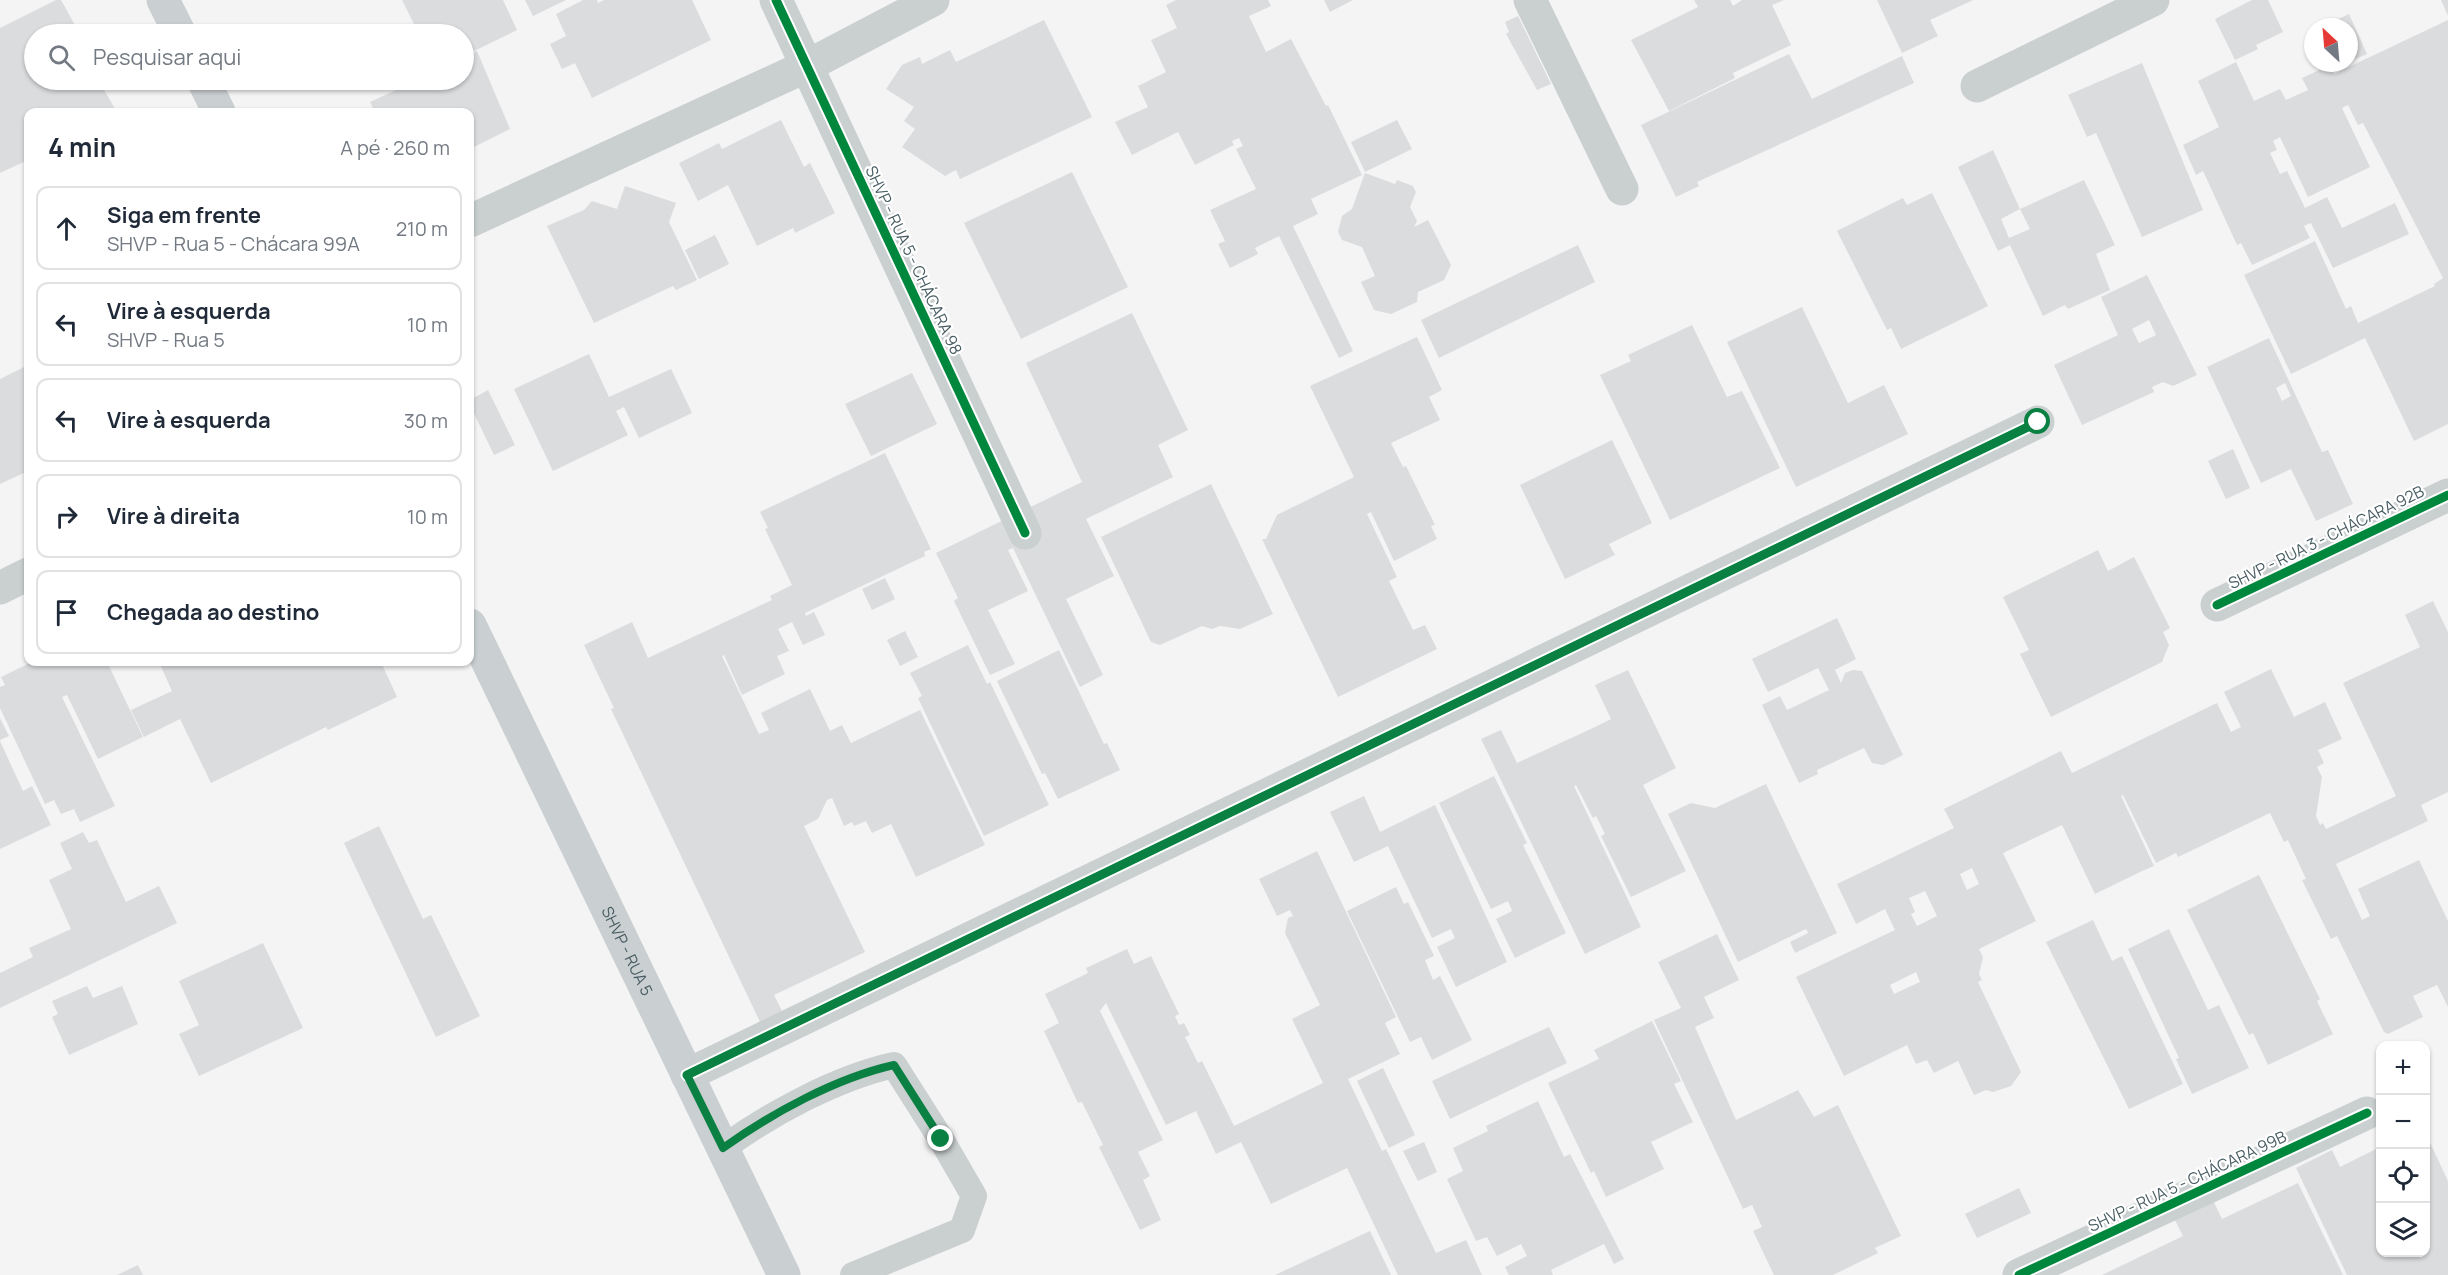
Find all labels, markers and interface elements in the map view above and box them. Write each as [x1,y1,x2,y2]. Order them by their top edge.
north arrow [2304,18,2358,72]
search box [24,24,474,90]
icon: search [45,41,78,74]
text: Pesquisar aqui [93,42,241,72]
text: 4 min [48,129,116,165]
text: A pé · 260 m [340,134,450,161]
street label: SHVP - RUA 5 - CHÁCARA 98 [861,162,967,358]
text: Siga em frente [107,200,261,230]
icon: ahead [50,212,83,245]
text: 210 m [396,215,448,242]
text: SHVP - Rua 5 - Chácara 99A [107,230,360,257]
text: Vire à esquerda [107,296,271,326]
icon: left [50,308,83,341]
text: 10 m [407,311,448,338]
text: SHVP - Rua 5 [107,326,225,353]
icon: left [50,404,83,437]
text: Vire à esquerda [107,405,271,435]
text: 30 m [404,407,448,434]
route start [2024,408,2050,434]
street label: SHVP - RUA 3 - CHÁCARA 92B [2224,480,2428,594]
icon: right [50,500,83,533]
text: Vire à direita [107,501,240,531]
text: 10 m [407,503,448,530]
icon: arrive [50,596,83,629]
text: Chegada ao destino [107,597,319,627]
street label: SHVP - RUA 5 [597,903,658,999]
map controls [2376,1041,2430,1257]
button: + [2376,1041,2430,1095]
button: − [2376,1095,2430,1149]
route end [927,1125,953,1151]
street label: SHVP - RUA 5 - CHÁCARA 99B [2084,1125,2290,1237]
button: locate [2376,1149,2430,1203]
button: layers [2376,1203,2430,1257]

